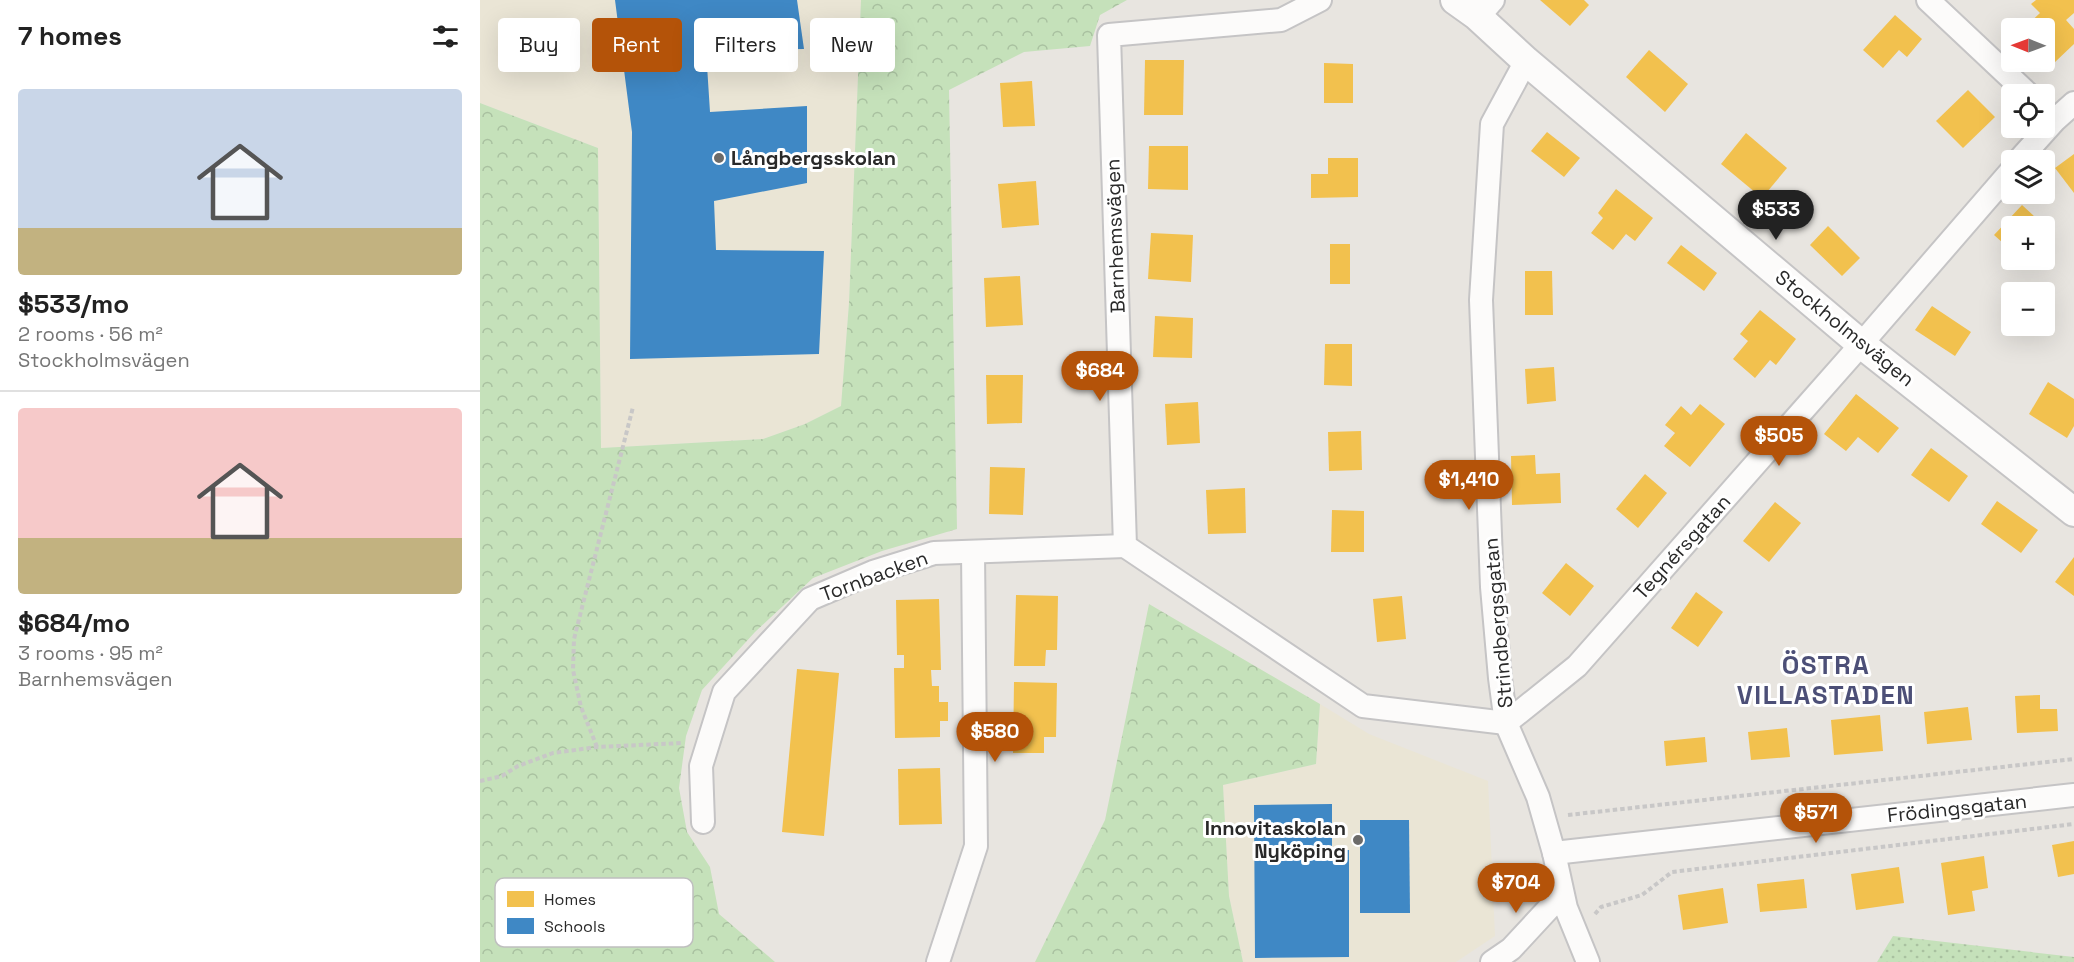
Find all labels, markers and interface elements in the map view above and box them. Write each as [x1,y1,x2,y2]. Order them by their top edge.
chip: Buy [498,18,580,72]
chip: Rent [592,18,682,72]
chip: Filters [694,18,798,72]
chip: New [810,18,895,72]
north arrow [2001,18,2055,72]
map controls [2001,18,2055,336]
text: 7 homes [18,19,122,53]
icon: filters [429,20,462,53]
button: locate [2001,84,2055,138]
icon: home [186,128,294,236]
place label: Långbergsskolan [731,145,896,171]
button: layers [2001,150,2055,204]
marker: Långbergsskolan [712,151,726,165]
street label: Barnhemsvägen [1099,158,1131,314]
pin: $533 [1740,190,1812,241]
text: $533 [1752,196,1800,222]
button: + [2001,216,2055,270]
street label: Stockholmsvägen [1770,264,1920,392]
button: − [2001,282,2055,336]
text: $533/mo [18,287,129,321]
text: 2 rooms · 56 m² [18,321,163,347]
text: Stockholmsvägen [18,347,190,373]
pin: $684 [1064,351,1136,402]
text: $684 [1075,357,1125,383]
pin: $505 [1743,416,1815,467]
text: $505 [1754,422,1804,448]
icon: home [186,447,294,555]
pin: $1,410 [1420,460,1518,511]
text: $1,410 [1439,466,1500,492]
street label: Tegnérsgatan [1628,489,1736,605]
street label: Strindbergsgatan [1478,537,1518,709]
street label: Tornbacken [817,545,931,607]
text: $684/mo [18,606,130,640]
text: 3 rooms · 95 m² [18,640,163,666]
district label: ÖSTRA VILLASTADEN [1737,648,1915,712]
text: Barnhemsvägen [18,666,173,692]
pin: $580 [959,712,1031,763]
text: $580 [970,718,1020,744]
street label: Frödingsgatan [1886,788,2028,828]
pin: $571 [1780,793,1852,844]
text: $571 [1794,799,1838,825]
place label: Innovitaskolan Nyköping [1205,815,1346,864]
marker: Innovitaskolan Nyköping [1351,833,1365,847]
pin: $704 [1480,863,1552,914]
text: $704 [1492,869,1540,895]
legend [495,878,693,947]
text: Homes [544,889,596,910]
text: Schools [544,916,605,937]

